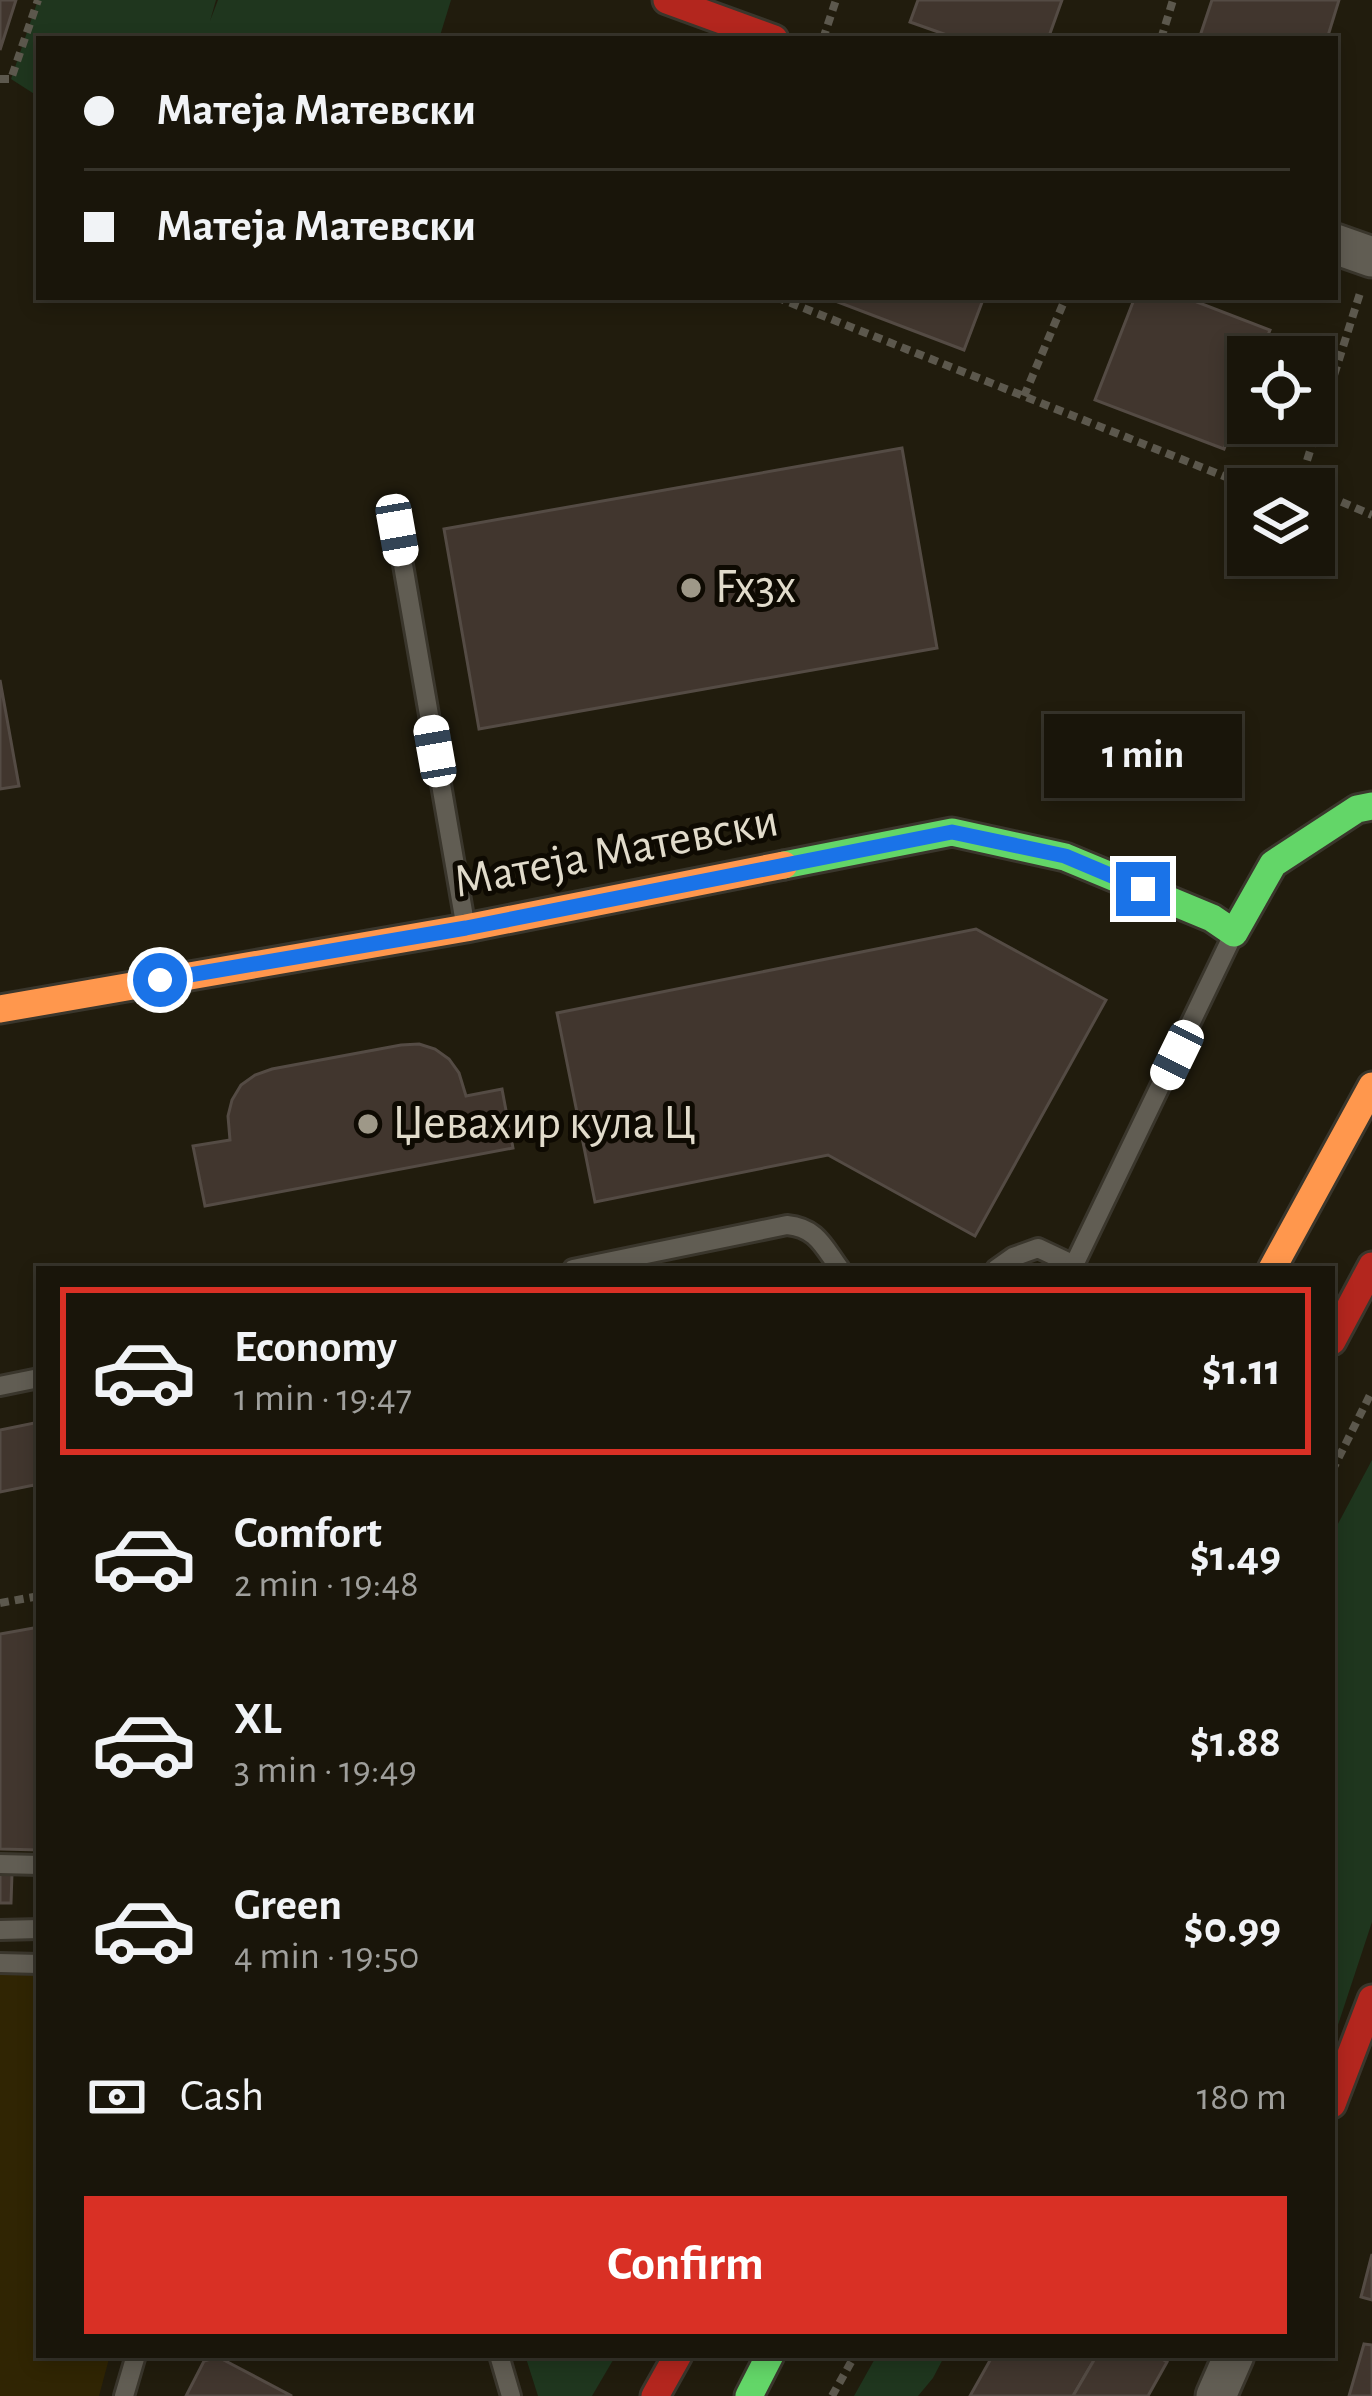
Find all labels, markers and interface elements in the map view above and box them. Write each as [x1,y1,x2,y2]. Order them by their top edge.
text: Матеја Матевски [156,88,476,133]
text: Матеја Матевски [156,204,476,249]
map controls [1227,336,1335,576]
button: locate [1227,336,1335,444]
button: layers [1227,468,1335,576]
car [373,491,421,569]
place label: Fx3x [715,564,796,612]
marker: Fx3x [678,575,704,601]
car [411,712,459,790]
callout: 1 min [1044,715,1242,799]
text: 1 min [1102,736,1184,775]
street label: Матеја Матевски [450,797,782,907]
route end [1116,862,1170,916]
route start [133,953,187,1007]
car [1145,1015,1209,1095]
place label: Џевахир кула Ц [392,1100,696,1148]
marker: Џевахир кула Ц [355,1111,381,1137]
icon: car [90,1317,198,1425]
text: Economy [234,1325,397,1370]
text: $1.11 [1202,1348,1281,1393]
text: 1 min · 19:47 [234,1379,412,1418]
icon: car [90,1503,198,1611]
text: Comfort [234,1511,382,1556]
text: $1.49 [1190,1534,1281,1579]
text: 2 min · 19:48 [234,1565,419,1604]
icon: car [90,1689,198,1797]
text: XL [234,1697,282,1742]
text: $1.88 [1190,1720,1281,1765]
text: 3 min · 19:49 [234,1751,417,1790]
icon: car [90,1875,198,1983]
text: Green [234,1883,342,1928]
text: $0.99 [1184,1906,1281,1951]
text: 4 min · 19:50 [234,1937,419,1976]
icon: cash [84,2064,150,2130]
text: Cash [180,2074,264,2119]
text: 180 m [1197,2078,1287,2117]
button: Confirm [84,2196,1287,2334]

